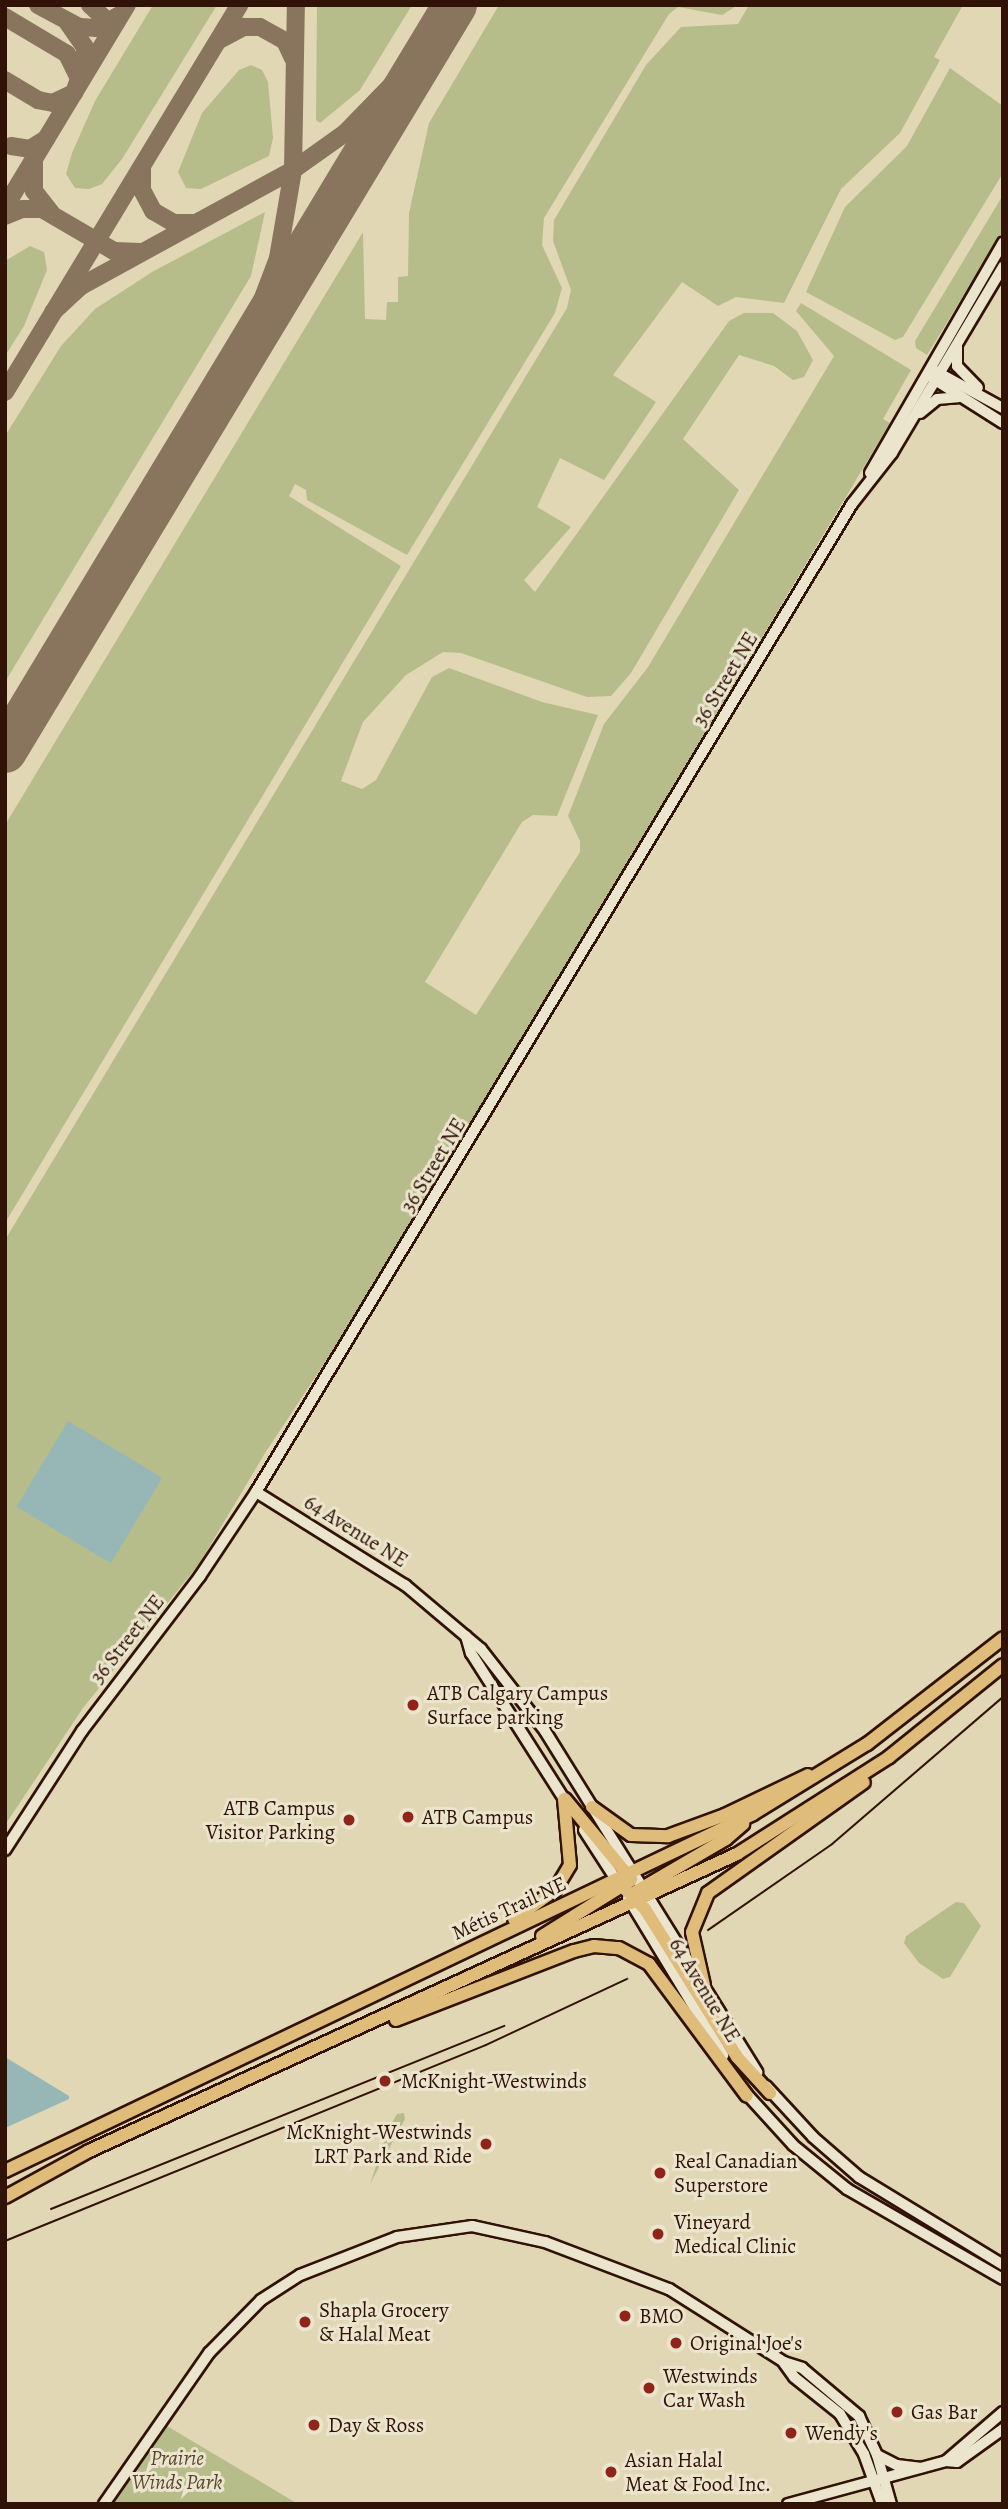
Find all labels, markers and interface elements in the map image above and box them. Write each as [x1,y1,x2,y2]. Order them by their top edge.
street label: 36 Street NE [687,627,763,731]
street label: 36 Street NE [395,1113,471,1217]
street label: 64 Avenue NE [299,1489,413,1573]
street label: 36 Street NE [84,1590,170,1688]
place label: ATB Calgary Campus Surface parking [427,1680,608,1730]
marker: ATB Calgary Campus Surface parking [405,1697,421,1713]
place label: ATB Campus Visitor Parking [206,1795,335,1845]
place label: ATB Campus [422,1804,533,1830]
marker: ATB Campus [400,1809,416,1825]
marker: ATB Campus Visitor Parking [341,1812,357,1828]
street label: Métis Trail NE [448,1871,570,1945]
street label: 64 Avenue NE [664,1933,746,2047]
place label: McKnight-Westwinds [401,2068,587,2094]
marker: McKnight-Westwinds [375,2071,395,2091]
place label: McKnight-Westwinds LRT Park and Ride [286,2119,472,2169]
marker: McKnight-Westwinds LRT Park and Ride [478,2136,494,2152]
place label: Real Canadian Superstore [674,2148,797,2198]
marker: Real Canadian Superstore [652,2165,668,2181]
place label: Vineyard Medical Clinic [674,2209,796,2259]
marker: Vineyard Medical Clinic [648,2224,668,2244]
place label: Shapla Grocery & Halal Meat [319,2297,449,2347]
place label: BMO [639,2303,684,2329]
marker: BMO [617,2308,633,2324]
marker: Shapla Grocery & Halal Meat [297,2314,313,2330]
place label: Original Joe's [690,2330,802,2356]
marker: Original Joe's [668,2335,684,2351]
place label: Westwinds Car Wash [663,2363,758,2413]
marker: Westwinds Car Wash [641,2380,657,2396]
place label: Gas Bar [911,2399,978,2425]
marker: Gas Bar [889,2404,905,2420]
place label: Day & Ross [328,2412,424,2438]
marker: Day & Ross [306,2417,322,2433]
place label: Wendy's [805,2420,878,2446]
marker: Wendy's [783,2425,799,2441]
park label: Prairie Winds Park [132,2445,222,2495]
place label: Asian Halal Meat & Food Inc. [625,2447,771,2497]
marker: Asian Halal Meat & Food Inc. [603,2464,619,2480]

